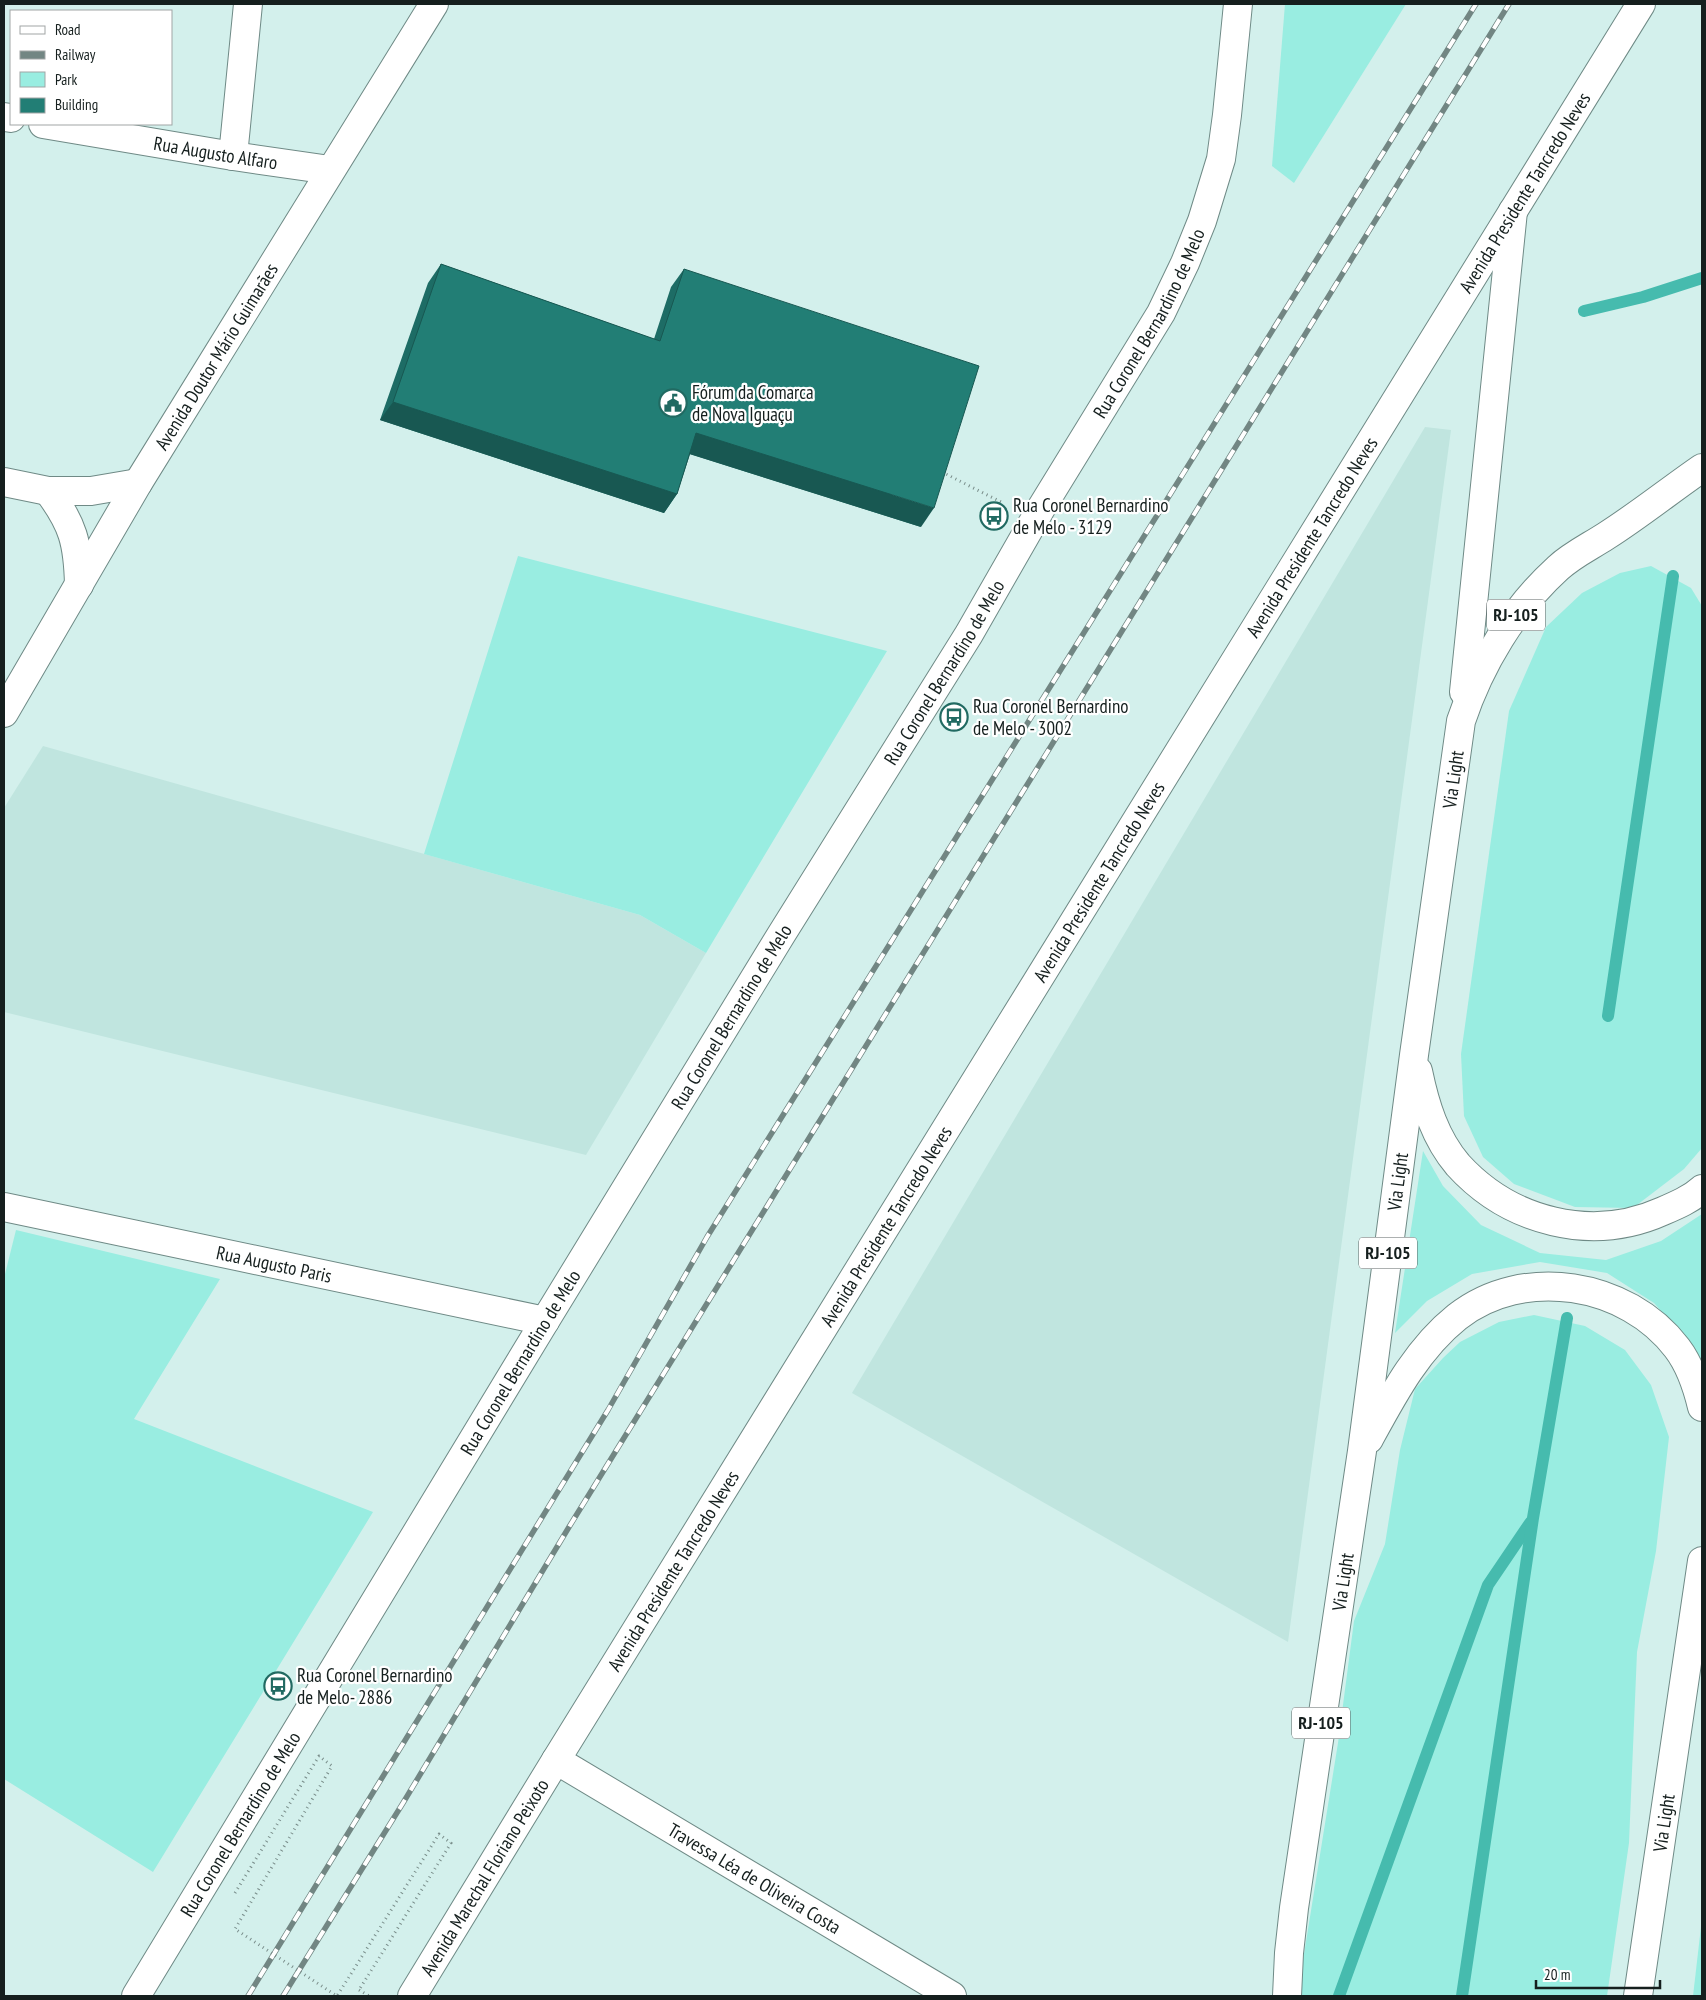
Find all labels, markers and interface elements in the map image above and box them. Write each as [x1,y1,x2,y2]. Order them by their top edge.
legend [10,10,172,125]
text: Road [55,20,81,39]
text: Railway [55,45,96,64]
text: Park [55,70,77,89]
street label: Avenida Presidente Tancredo Neves [1454,88,1595,297]
text: Building [55,95,98,114]
street label: Rua Augusto Alfaro [152,131,279,174]
street label: Rua Coronel Bernardino de Melo [1088,225,1210,422]
street label: Avenida Doutor Mário Guimarães [149,259,283,454]
place label: Fórum da Comarca de Nova Iguaçu [692,380,814,426]
public building icon: Fórum da Comarca de Nova Iguaçu [658,388,688,418]
street label: Avenida Presidente Tancredo Neves [1241,432,1383,642]
place label: Rua Coronel Bernardino de Melo - 3129 [1013,493,1168,539]
bus stop icon: Rua Coronel Bernardino de Melo - 3129 [979,501,1009,531]
street label: Rua Coronel Bernardino de Melo [878,575,1010,769]
road number: RJ-105 [1487,600,1545,630]
place label: Rua Coronel Bernardino de Melo - 3002 [973,694,1128,740]
bus stop icon: Rua Coronel Bernardino de Melo - 3002 [939,702,969,732]
street label: Via Light [1437,748,1469,811]
street label: Avenida Presidente Tancredo Neves [1028,777,1170,986]
street label: Rua Coronel Bernardino de Melo [665,920,797,1114]
street label: Avenida Presidente Tancredo Neves [815,1121,957,1331]
street label: Via Light [1382,1150,1413,1213]
road number: RJ-105 [1359,1238,1417,1268]
street label: Rua Augusto Paris [214,1240,334,1288]
street label: Rua Coronel Bernardino de Melo [455,1265,585,1459]
street label: Avenida Presidente Tancredo Neves [602,1466,744,1675]
street label: Via Light [1326,1550,1359,1614]
place label: Rua Coronel Bernardino de Melo- 2886 [297,1663,452,1709]
bus stop icon: Rua Coronel Bernardino de Melo- 2886 [263,1671,293,1701]
road number: RJ-105 [1292,1708,1350,1739]
street label: Rua Coronel Bernardino de Melo [175,1727,305,1921]
street label: Avenida Marechal Floriano Peixoto [415,1774,554,1980]
street label: Via Light [1647,1791,1680,1854]
street label: Travessa Léa de Oliveira Costa [664,1818,845,1939]
scale bar [1536,1958,1660,1990]
text: 20 m [1544,1965,1570,1984]

